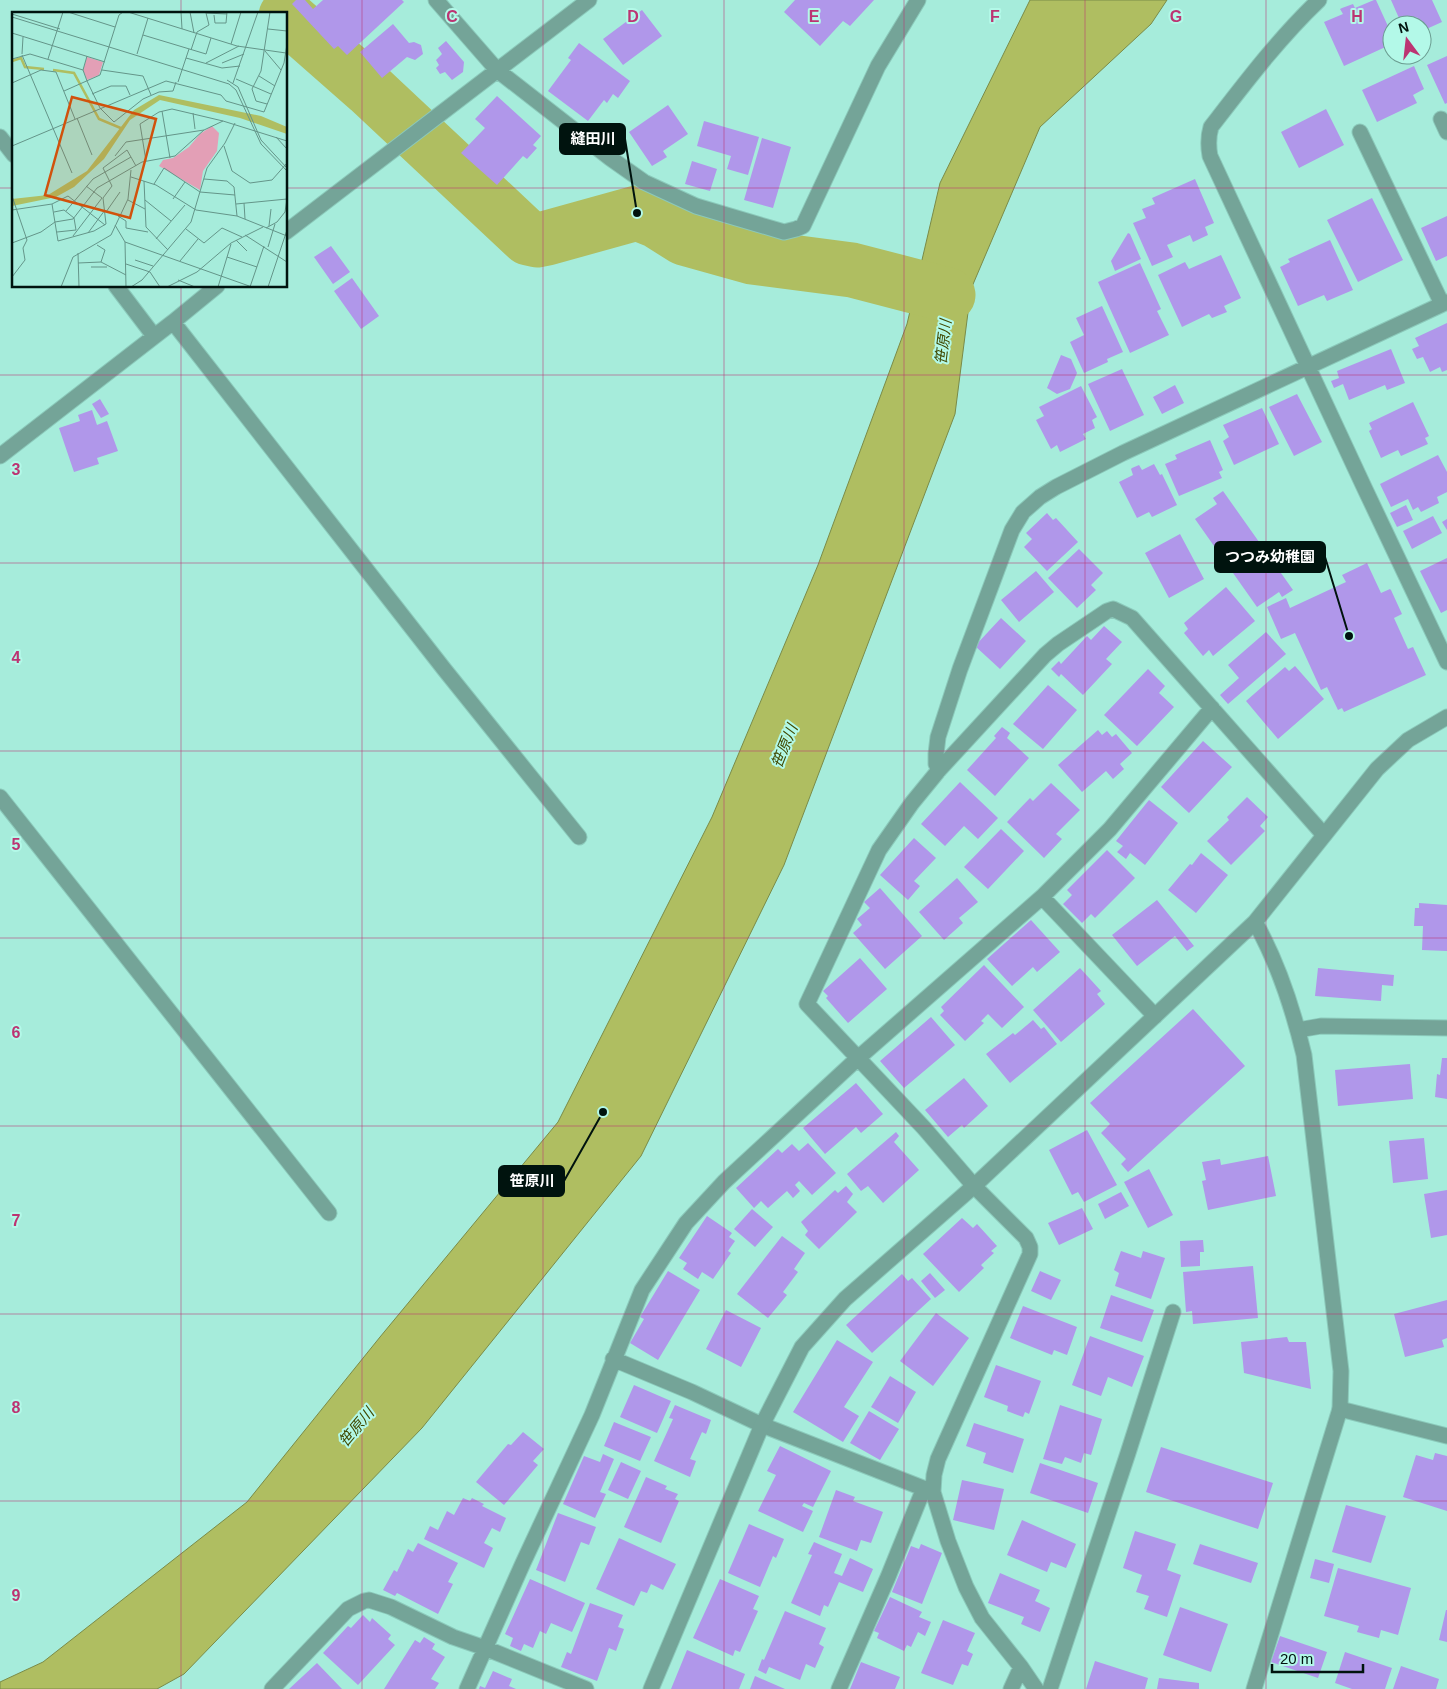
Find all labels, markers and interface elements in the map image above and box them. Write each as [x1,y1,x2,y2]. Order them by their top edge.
text: C [446,8,458,25]
text: D [627,8,639,25]
text: E [809,8,820,25]
text: F [990,8,1000,25]
text: G [1170,8,1182,25]
text: H [1351,8,1363,25]
inset map [12,12,288,288]
north arrow [1382,15,1432,65]
text: N [1397,18,1411,36]
callout: 縫田川 [560,124,625,154]
text: 縫田川 [570,130,616,147]
water label: 笹原川 [932,317,954,365]
text: 3 [12,461,21,478]
callout: つつみ幼稚園 [1215,542,1325,572]
text: つつみ幼稚園 [1225,548,1315,565]
text: 4 [12,649,21,666]
water label: 笹原川 [768,720,801,770]
text: 5 [12,836,21,853]
text: 6 [12,1024,21,1041]
callout: 笹原川 [499,1166,564,1196]
text: 笹原川 [509,1172,555,1189]
text: 7 [12,1212,21,1229]
text: 8 [12,1399,21,1416]
water label: 笹原川 [335,1403,378,1450]
text: 9 [12,1587,21,1604]
scale bar [1272,1642,1363,1674]
text: 20 m [1280,1650,1313,1667]

